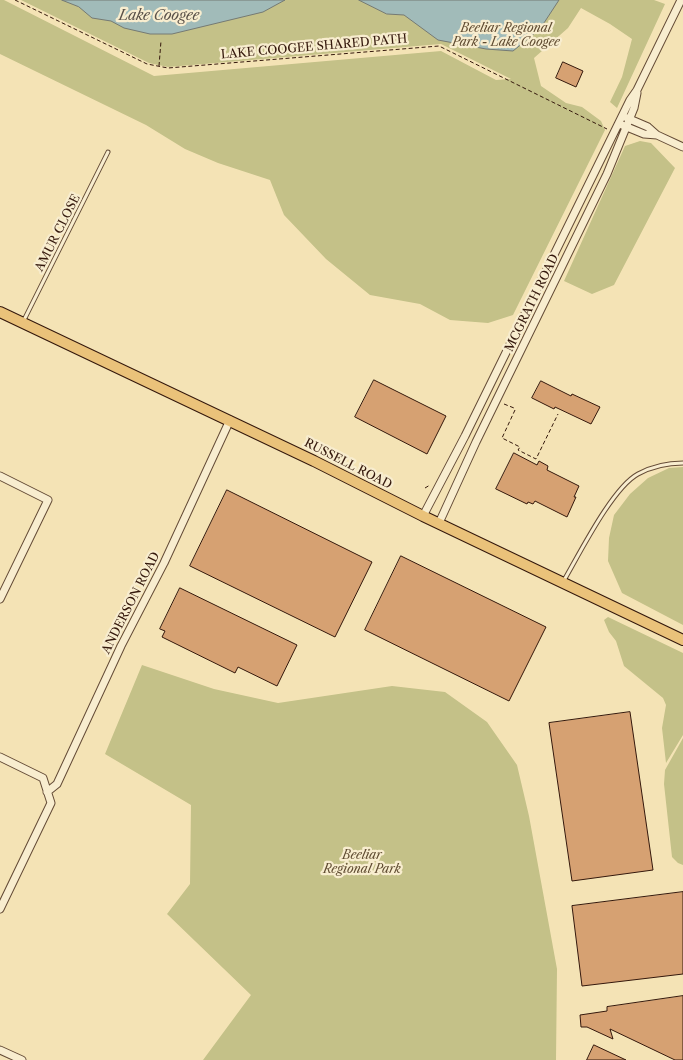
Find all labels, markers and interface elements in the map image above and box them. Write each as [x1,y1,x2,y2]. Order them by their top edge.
water label: Lake Coogee [119,8,199,24]
park label: Beeliar Regional Park - Lake Coogee [452,22,560,50]
street label: LAKE COOGEE SHARED PATH [220,32,408,62]
street label: AMUR CLOSE [32,192,84,274]
street label: MCGRATH ROAD [502,252,562,354]
street label: RUSSELL ROAD [302,436,394,492]
street label: ANDERSON ROAD [99,550,163,656]
park label: Beeliar Regional Park [323,849,401,877]

